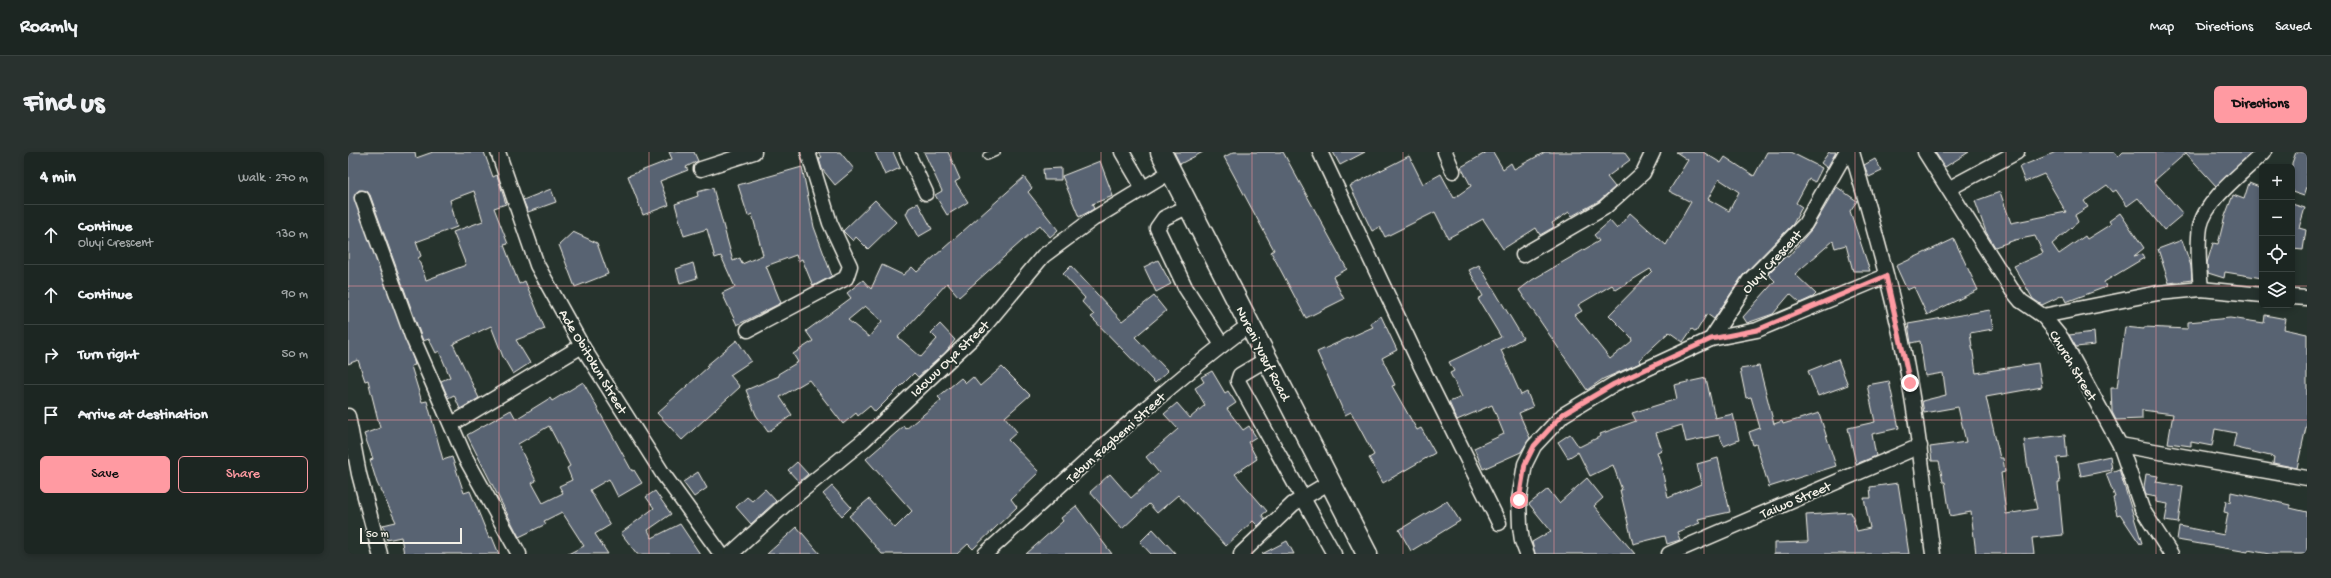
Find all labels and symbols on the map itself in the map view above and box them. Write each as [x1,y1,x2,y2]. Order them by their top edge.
street label: Oluyi Crescent [1739,227,1807,298]
street label: Nureni Yusuf Road [1231,304,1294,406]
street label: Ade Obitokun Street [554,307,630,419]
street label: Idowu Oya Street [908,317,995,402]
street label: Church Street [2044,328,2100,406]
route end [1901,374,1919,392]
street label: Tebun Fagbemi Street [1063,389,1171,489]
street label: Taiwo Street [1757,478,1835,524]
route start [1510,491,1528,509]
scale bar [360,526,462,545]

